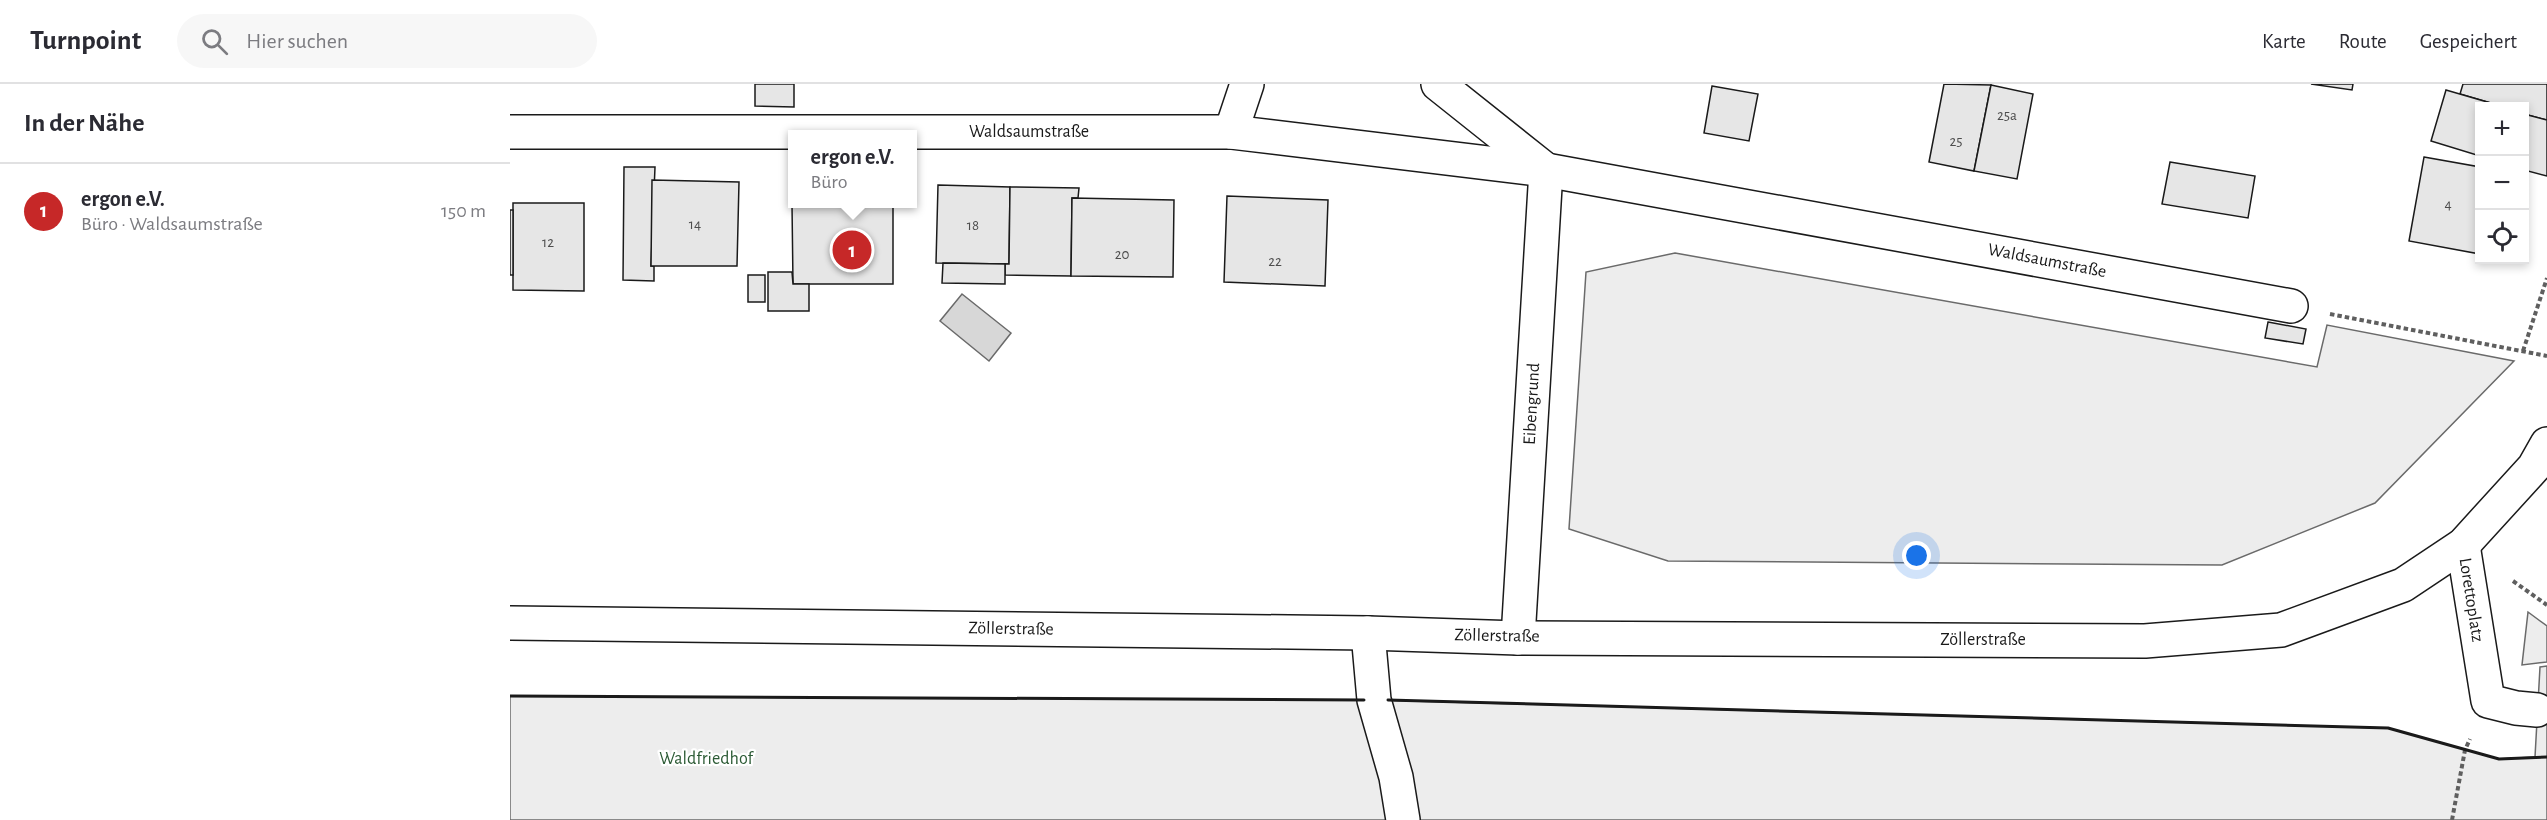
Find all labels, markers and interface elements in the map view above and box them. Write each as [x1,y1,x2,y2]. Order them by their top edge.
search box [177,14,597,68]
icon: search [198,25,231,58]
text: Turnpoint [30,27,141,55]
text: Hier suchen [246,30,348,52]
text: Karte [2262,31,2306,52]
text: Route [2339,31,2387,52]
text: Gespeichert [2420,31,2517,52]
map controls [2475,102,2529,264]
button: + [2475,102,2529,156]
house number: 25a [1997,108,2017,123]
text: In der Nähe [24,110,144,136]
street label: Waldsaumstraße [969,123,1089,141]
popup [788,130,917,208]
house number: 25 [1949,134,1963,149]
text: ergon e.V. [811,146,894,168]
button: − [2475,156,2529,210]
text: Büro [811,172,848,192]
text: ergon e.V. [81,188,165,210]
house number: 4 [2444,197,2452,212]
text: 1 [40,201,47,221]
text: 150 m [441,201,486,221]
button: locate [2475,210,2529,264]
text: Büro · Waldsaumstraße [81,214,263,234]
house number: 14 [689,217,701,232]
house number: 18 [967,218,979,233]
pin: 1 [832,228,872,272]
house number: 12 [542,235,554,250]
street label: Waldsaumstraße [1986,241,2108,281]
house number: 20 [1115,247,1129,262]
house number: 22 [1268,254,1282,269]
street label: Eibengrund [1521,363,1543,445]
your location [1902,541,1931,570]
street label: Lorettoplatz [2455,557,2487,643]
street label: Zöllerstraße [968,619,1054,639]
street label: Zöllerstraße [1454,626,1540,646]
street label: Zöllerstraße [1940,631,2026,649]
park label: Waldfriedhof [659,750,754,768]

